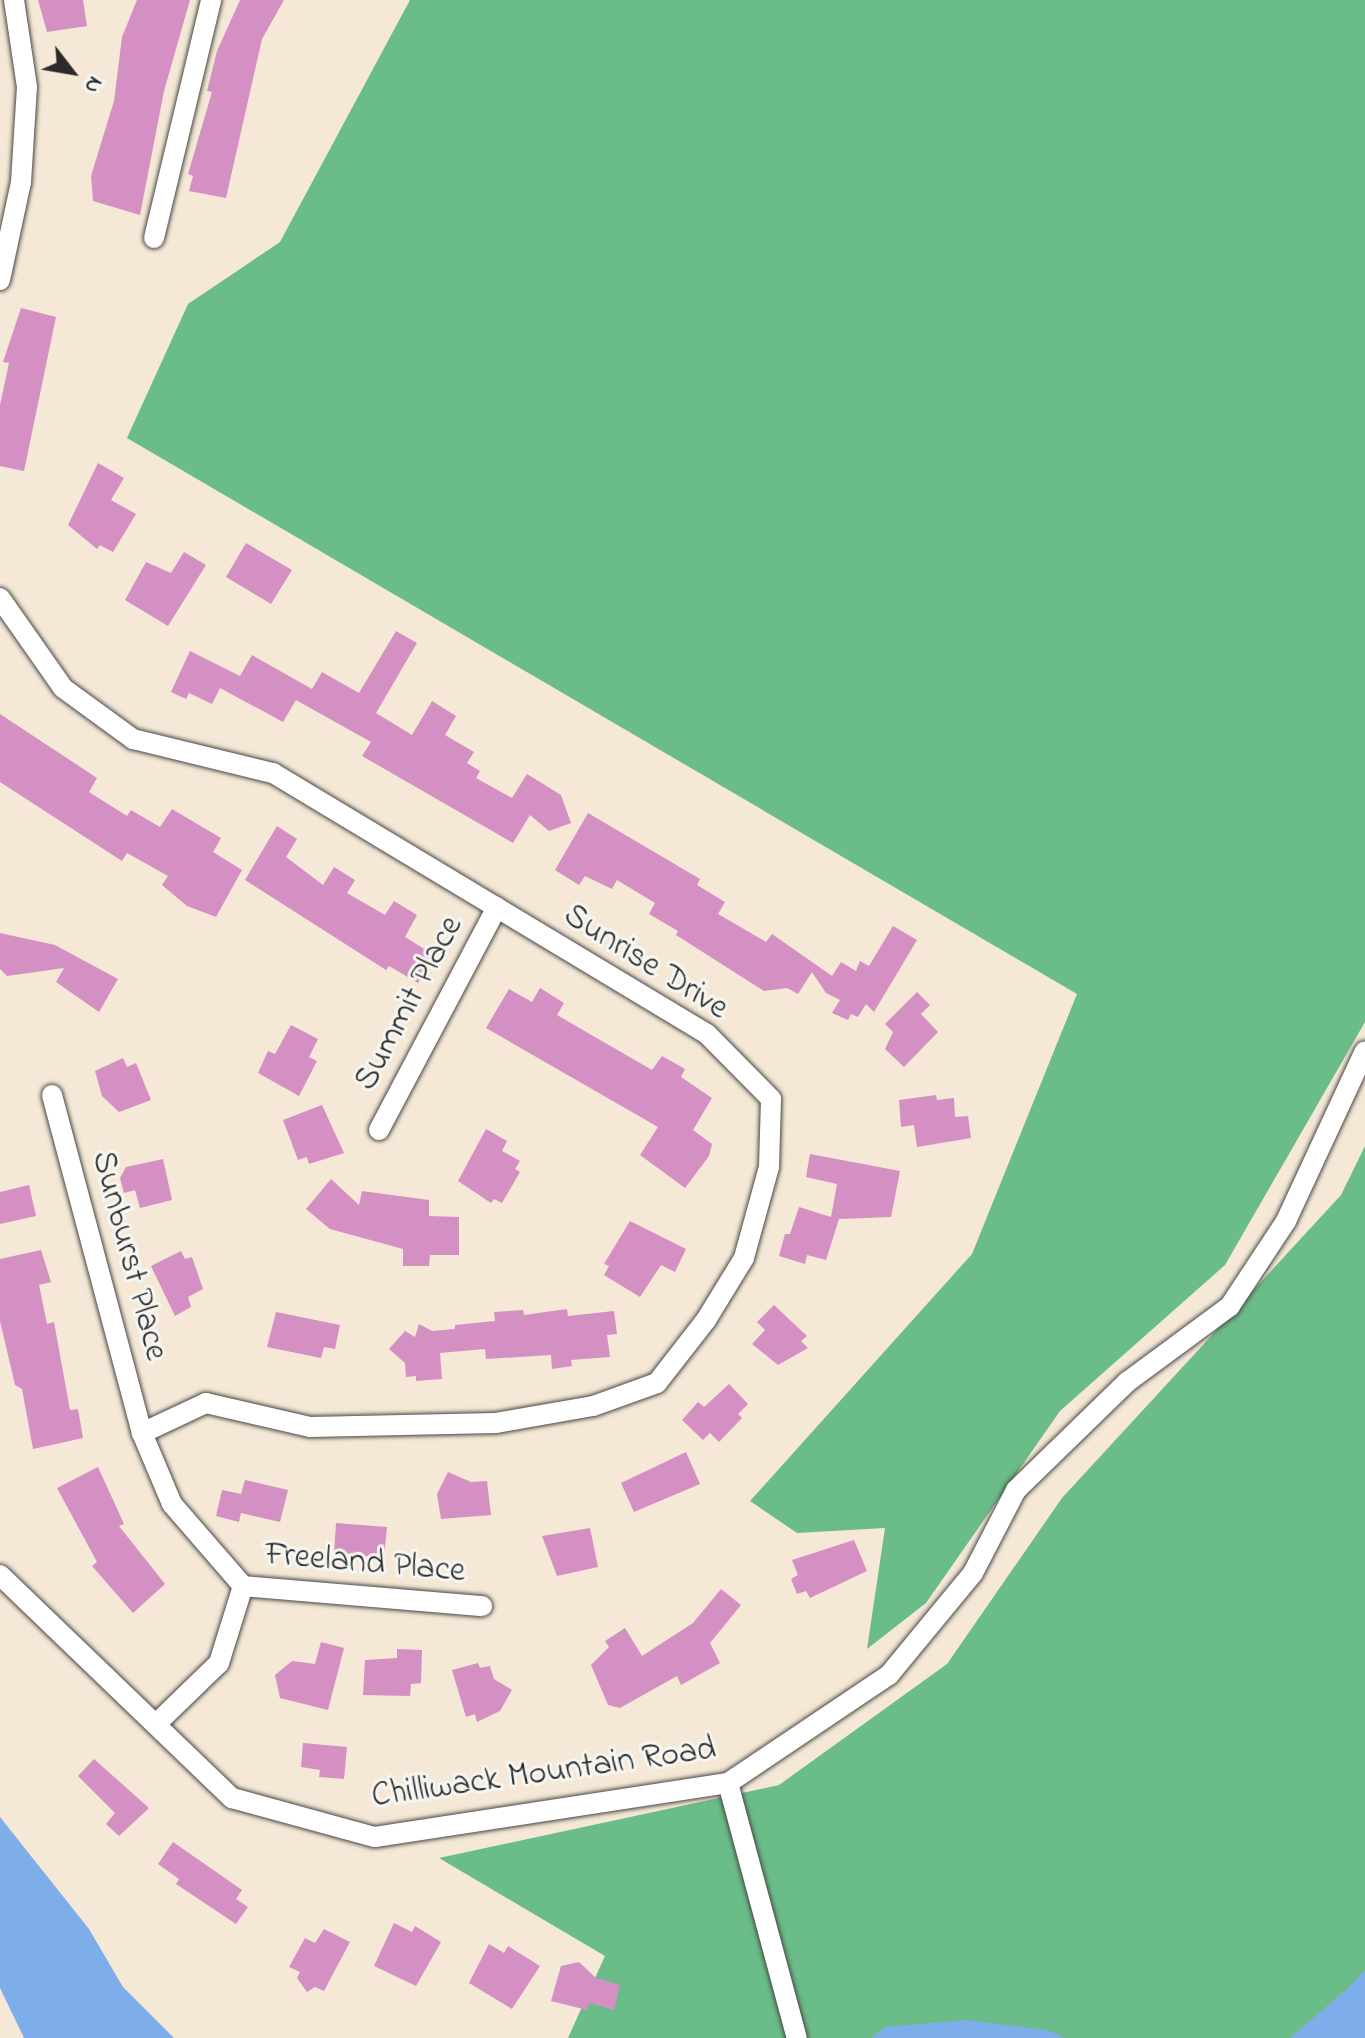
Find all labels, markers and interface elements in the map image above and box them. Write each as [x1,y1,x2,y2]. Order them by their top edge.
north arrow [32,32,112,112]
text: N [75,70,110,99]
street label: Sunrise Drive [555,896,735,1030]
street label: Summit Place [347,910,473,1098]
street label: Sunburst Place [80,1147,176,1365]
street label: Freeland Place [263,1535,467,1593]
street label: Chilliwack Mountain Road [369,1730,719,1818]

